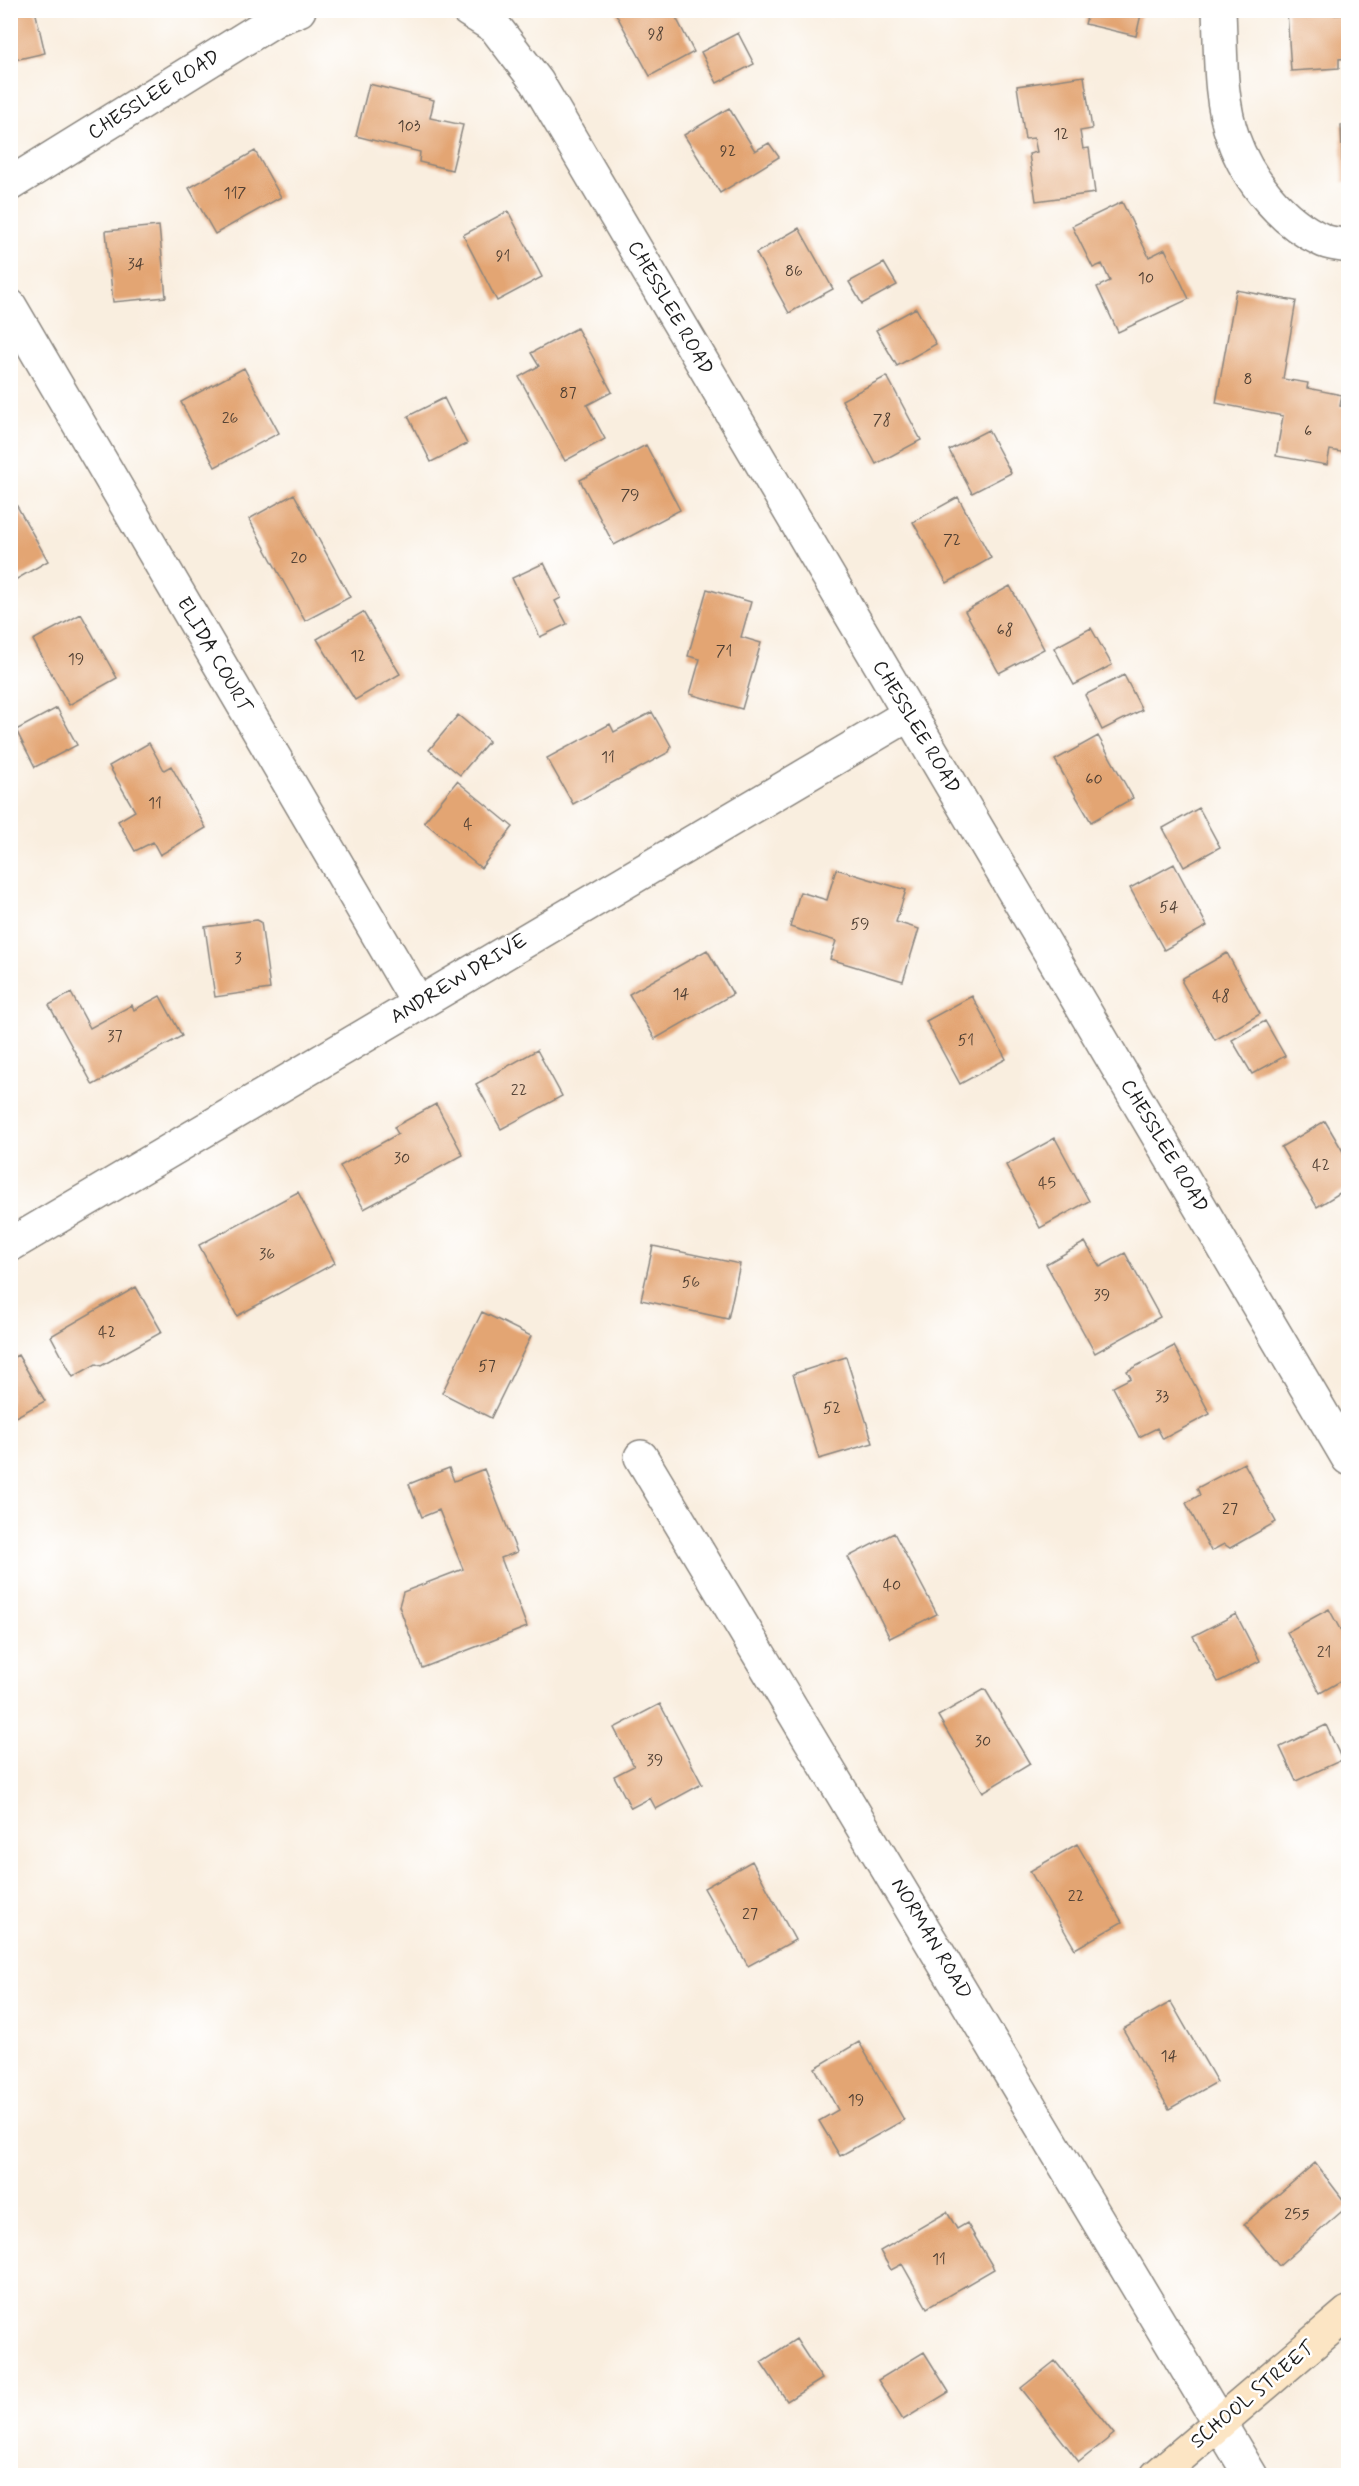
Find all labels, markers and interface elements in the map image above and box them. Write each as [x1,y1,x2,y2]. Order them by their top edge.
house number: 98 [648,24,664,45]
street label: CHESSLEE ROAD [83,44,225,146]
house number: 103 [398,116,421,137]
house number: 12 [1053,124,1069,145]
house number: 92 [720,141,736,162]
house number: 117 [224,183,247,204]
street label: CHESSLEE ROAD [621,236,719,380]
house number: 91 [496,246,510,267]
house number: 34 [128,254,145,275]
house number: 86 [785,261,803,282]
house number: 10 [1138,268,1154,289]
house number: 8 [1243,369,1253,390]
house number: 87 [559,383,577,404]
house number: 26 [222,408,238,429]
house number: 78 [873,410,891,431]
house number: 6 [1304,421,1312,442]
house number: 79 [620,485,640,506]
house number: 72 [943,530,961,551]
house number: 20 [291,548,308,569]
street label: ELIDA COURT [170,592,259,719]
house number: 68 [997,620,1013,641]
house number: 71 [716,641,732,662]
house number: 12 [350,646,366,667]
house number: 19 [68,649,84,670]
street label: CHESSLEE ROAD [866,655,966,799]
house number: 11 [601,747,615,768]
house number: 60 [1085,769,1103,790]
house number: 11 [148,793,162,814]
house number: 4 [463,814,473,835]
house number: 54 [1159,897,1179,918]
house number: 59 [850,914,870,935]
street label: ANDREW DRIVE [385,927,533,1031]
house number: 3 [234,948,242,969]
house number: 14 [673,984,690,1005]
house number: 48 [1212,986,1230,1007]
house number: 37 [107,1026,123,1047]
house number: 51 [958,1030,974,1051]
street label: CHESSLEE ROAD [1114,1074,1214,1218]
house number: 22 [511,1080,527,1101]
house number: 30 [394,1148,410,1169]
house number: 42 [1312,1155,1330,1176]
house number: 45 [1038,1173,1056,1194]
house number: 36 [259,1244,275,1265]
house number: 56 [682,1272,700,1293]
house number: 39 [1094,1285,1110,1306]
house number: 42 [98,1322,116,1343]
house number: 57 [478,1356,496,1377]
house number: 33 [1155,1386,1169,1407]
house number: 52 [823,1398,841,1419]
house number: 27 [1222,1499,1238,1520]
house number: 40 [883,1575,901,1596]
house number: 21 [1317,1642,1331,1663]
house number: 30 [975,1731,991,1752]
house number: 39 [647,1750,663,1771]
street label: NORMAN ROAD [884,1873,978,2005]
house number: 22 [1068,1886,1084,1907]
house number: 27 [742,1904,758,1925]
house number: 14 [1161,2046,1178,2067]
house number: 19 [848,2090,864,2111]
house number: 255 [1284,2204,1310,2225]
house number: 11 [932,2249,946,2270]
street label: SCHOOL STREET [1185,2334,1322,2455]

